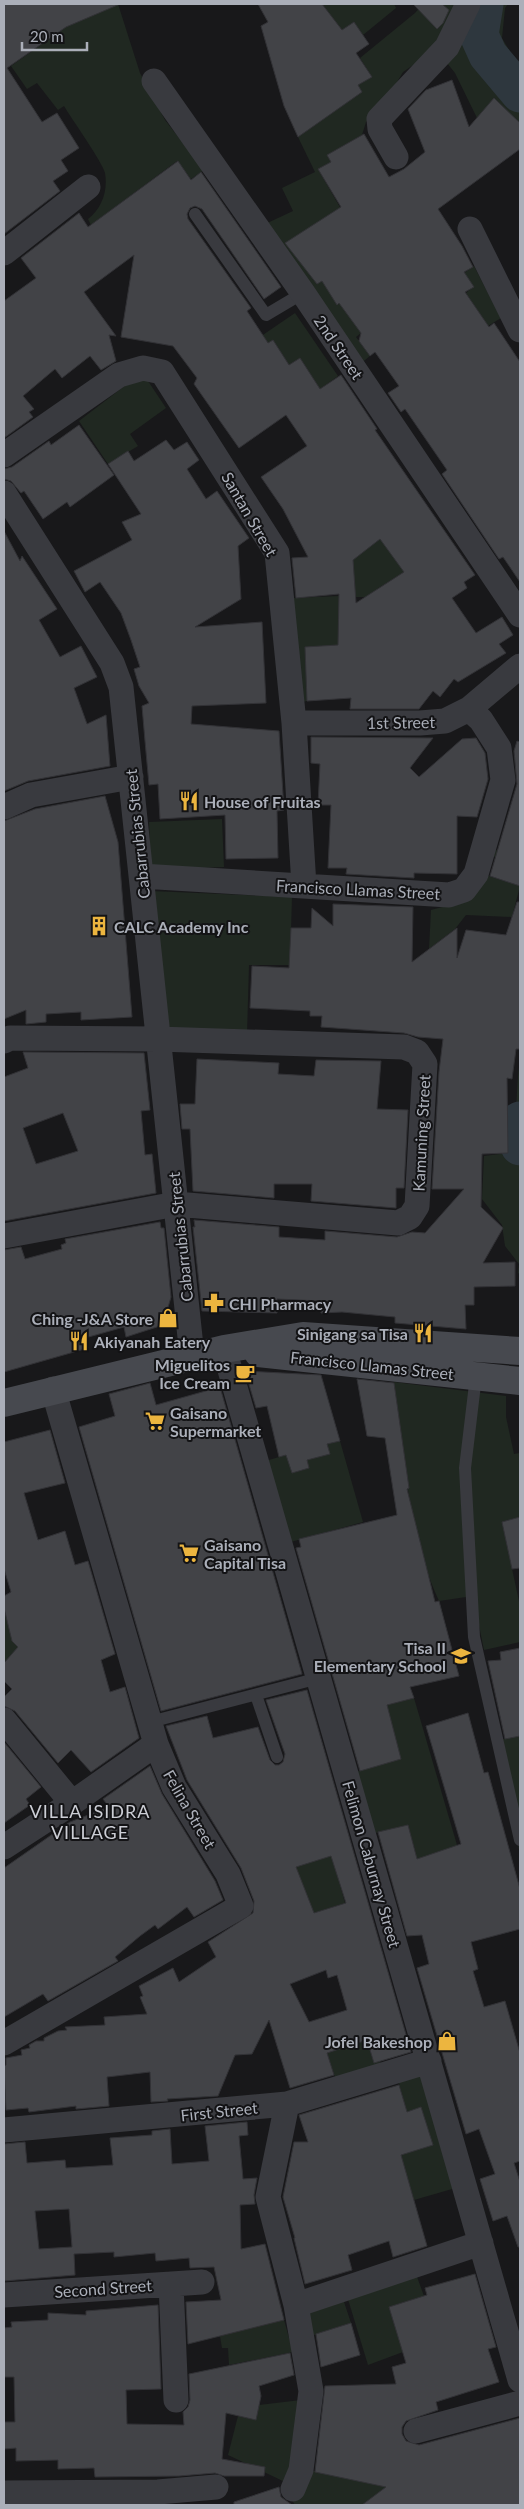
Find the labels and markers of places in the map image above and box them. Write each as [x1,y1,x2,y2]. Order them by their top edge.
restaurant icon: House of Fruitas [178,790,200,812]
place label: House of Fruitas [204,792,321,811]
building icon: CALC Academy Inc [88,915,110,937]
place label: CALC Academy Inc [114,917,249,936]
pharmacy icon: CHI Pharmacy [203,1292,225,1314]
place label: CHI Pharmacy [229,1294,332,1313]
shop icon: Ching -J&A Store [157,1307,179,1329]
place label: Ching -J&A Store [32,1309,153,1328]
restaurant icon: Sinigang sa Tisa [412,1322,434,1344]
place label: Sinigang sa Tisa [297,1324,408,1343]
restaurant icon: Akiyanah Eatery [68,1330,90,1352]
place label: Akiyanah Eatery [93,1332,211,1351]
place label: Miguelitos Ice Cream [155,1355,230,1392]
cafe icon: Miguelitos Ice Cream [234,1362,256,1384]
place label: Gaisano Supermarket [170,1403,261,1440]
supermarket icon: Gaisano Supermarket [144,1410,166,1432]
place label: Gaisano Capital Tisa [204,1535,286,1572]
supermarket icon: Gaisano Capital Tisa [178,1542,200,1564]
place label: Tisa II Elementary School [314,1638,446,1675]
school or university icon: Tisa II Elementary School [450,1645,472,1667]
shop icon: Jofel Bakeshop [436,2030,458,2052]
place label: Jofel Bakeshop [325,2032,432,2051]

